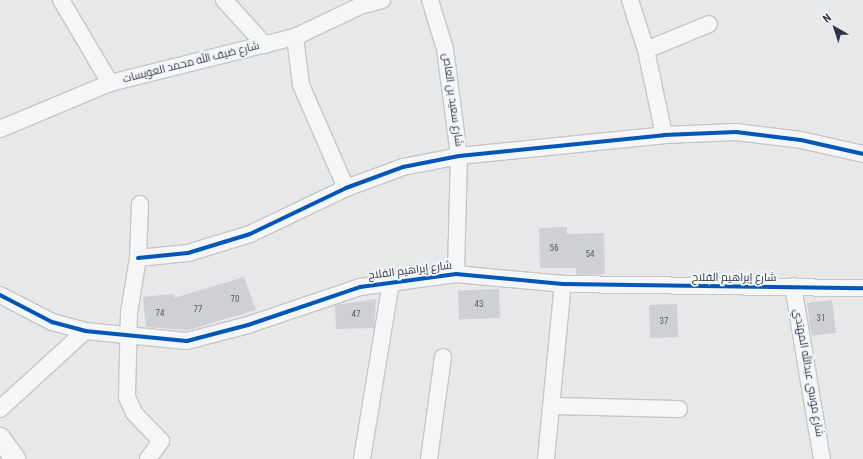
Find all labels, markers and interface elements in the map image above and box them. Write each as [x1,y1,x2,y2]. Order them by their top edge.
north arrow [815,8,855,48]
text: N [820,11,834,25]
street label: شارع ضيف الله محمد العويسات [121,40,261,86]
street label: شارع سعيد بن العاص [439,53,465,147]
house number: 56 [550,243,558,253]
house number: 54 [586,249,594,259]
street label: شارع إبراهيم الفلاح [367,259,453,283]
street label: شارع إبراهيم الفلاح [692,271,776,285]
house number: 70 [231,294,239,304]
house number: 43 [475,299,483,309]
house number: 77 [194,304,202,314]
house number: 74 [156,308,164,318]
street label: شارع موسى عبدالله المهتدي [790,308,826,438]
house number: 47 [352,309,360,319]
house number: 31 [817,313,825,323]
house number: 37 [660,316,668,326]

